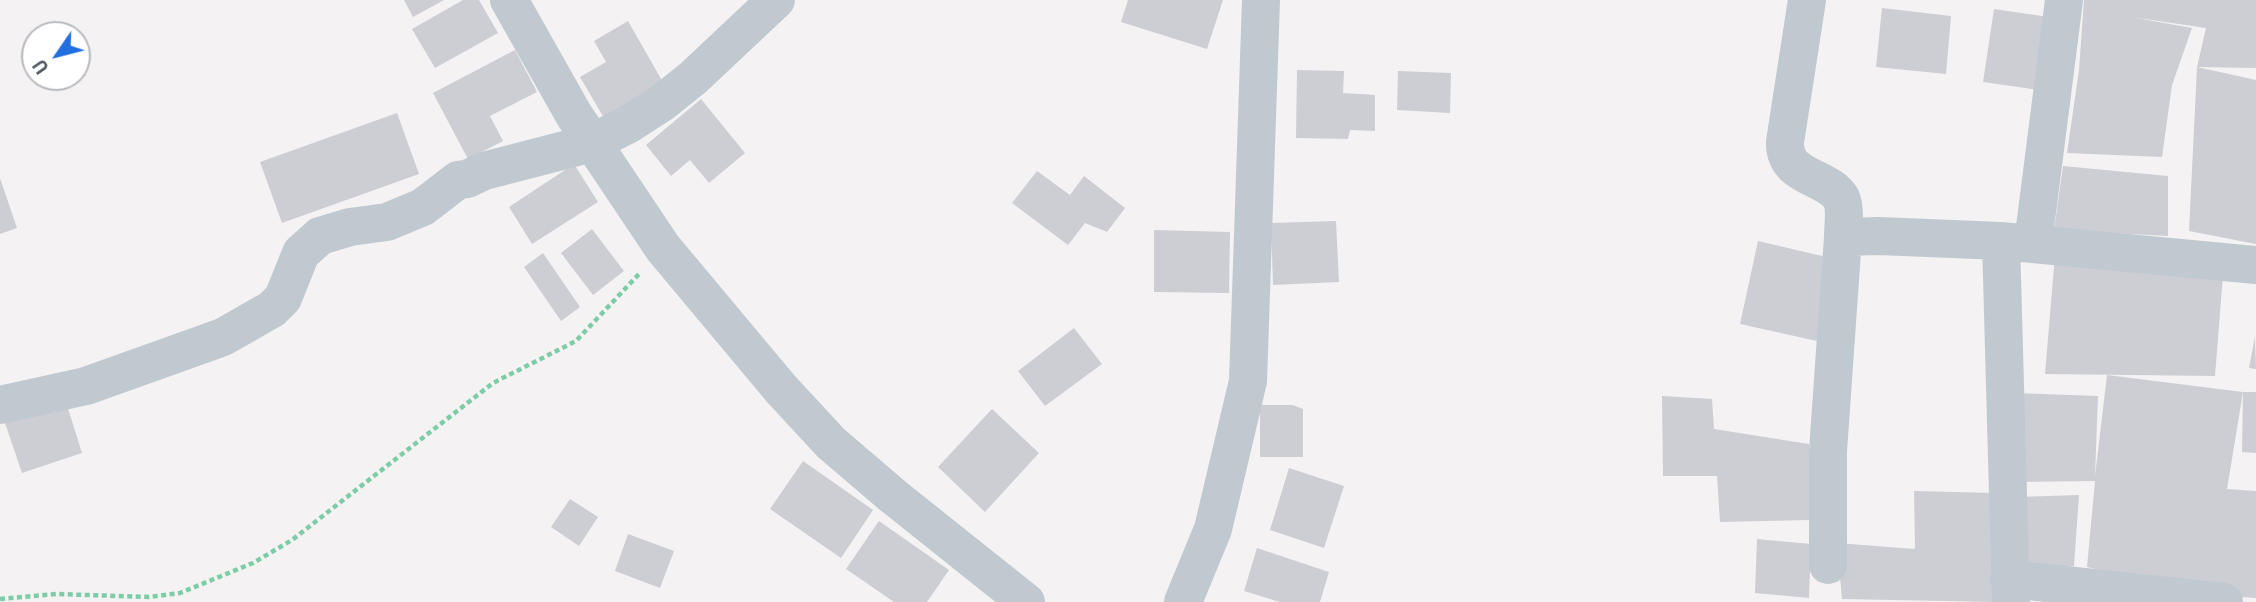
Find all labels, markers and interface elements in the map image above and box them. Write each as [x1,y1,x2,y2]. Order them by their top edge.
north arrow [21,21,91,91]
text: U [27,55,54,79]

